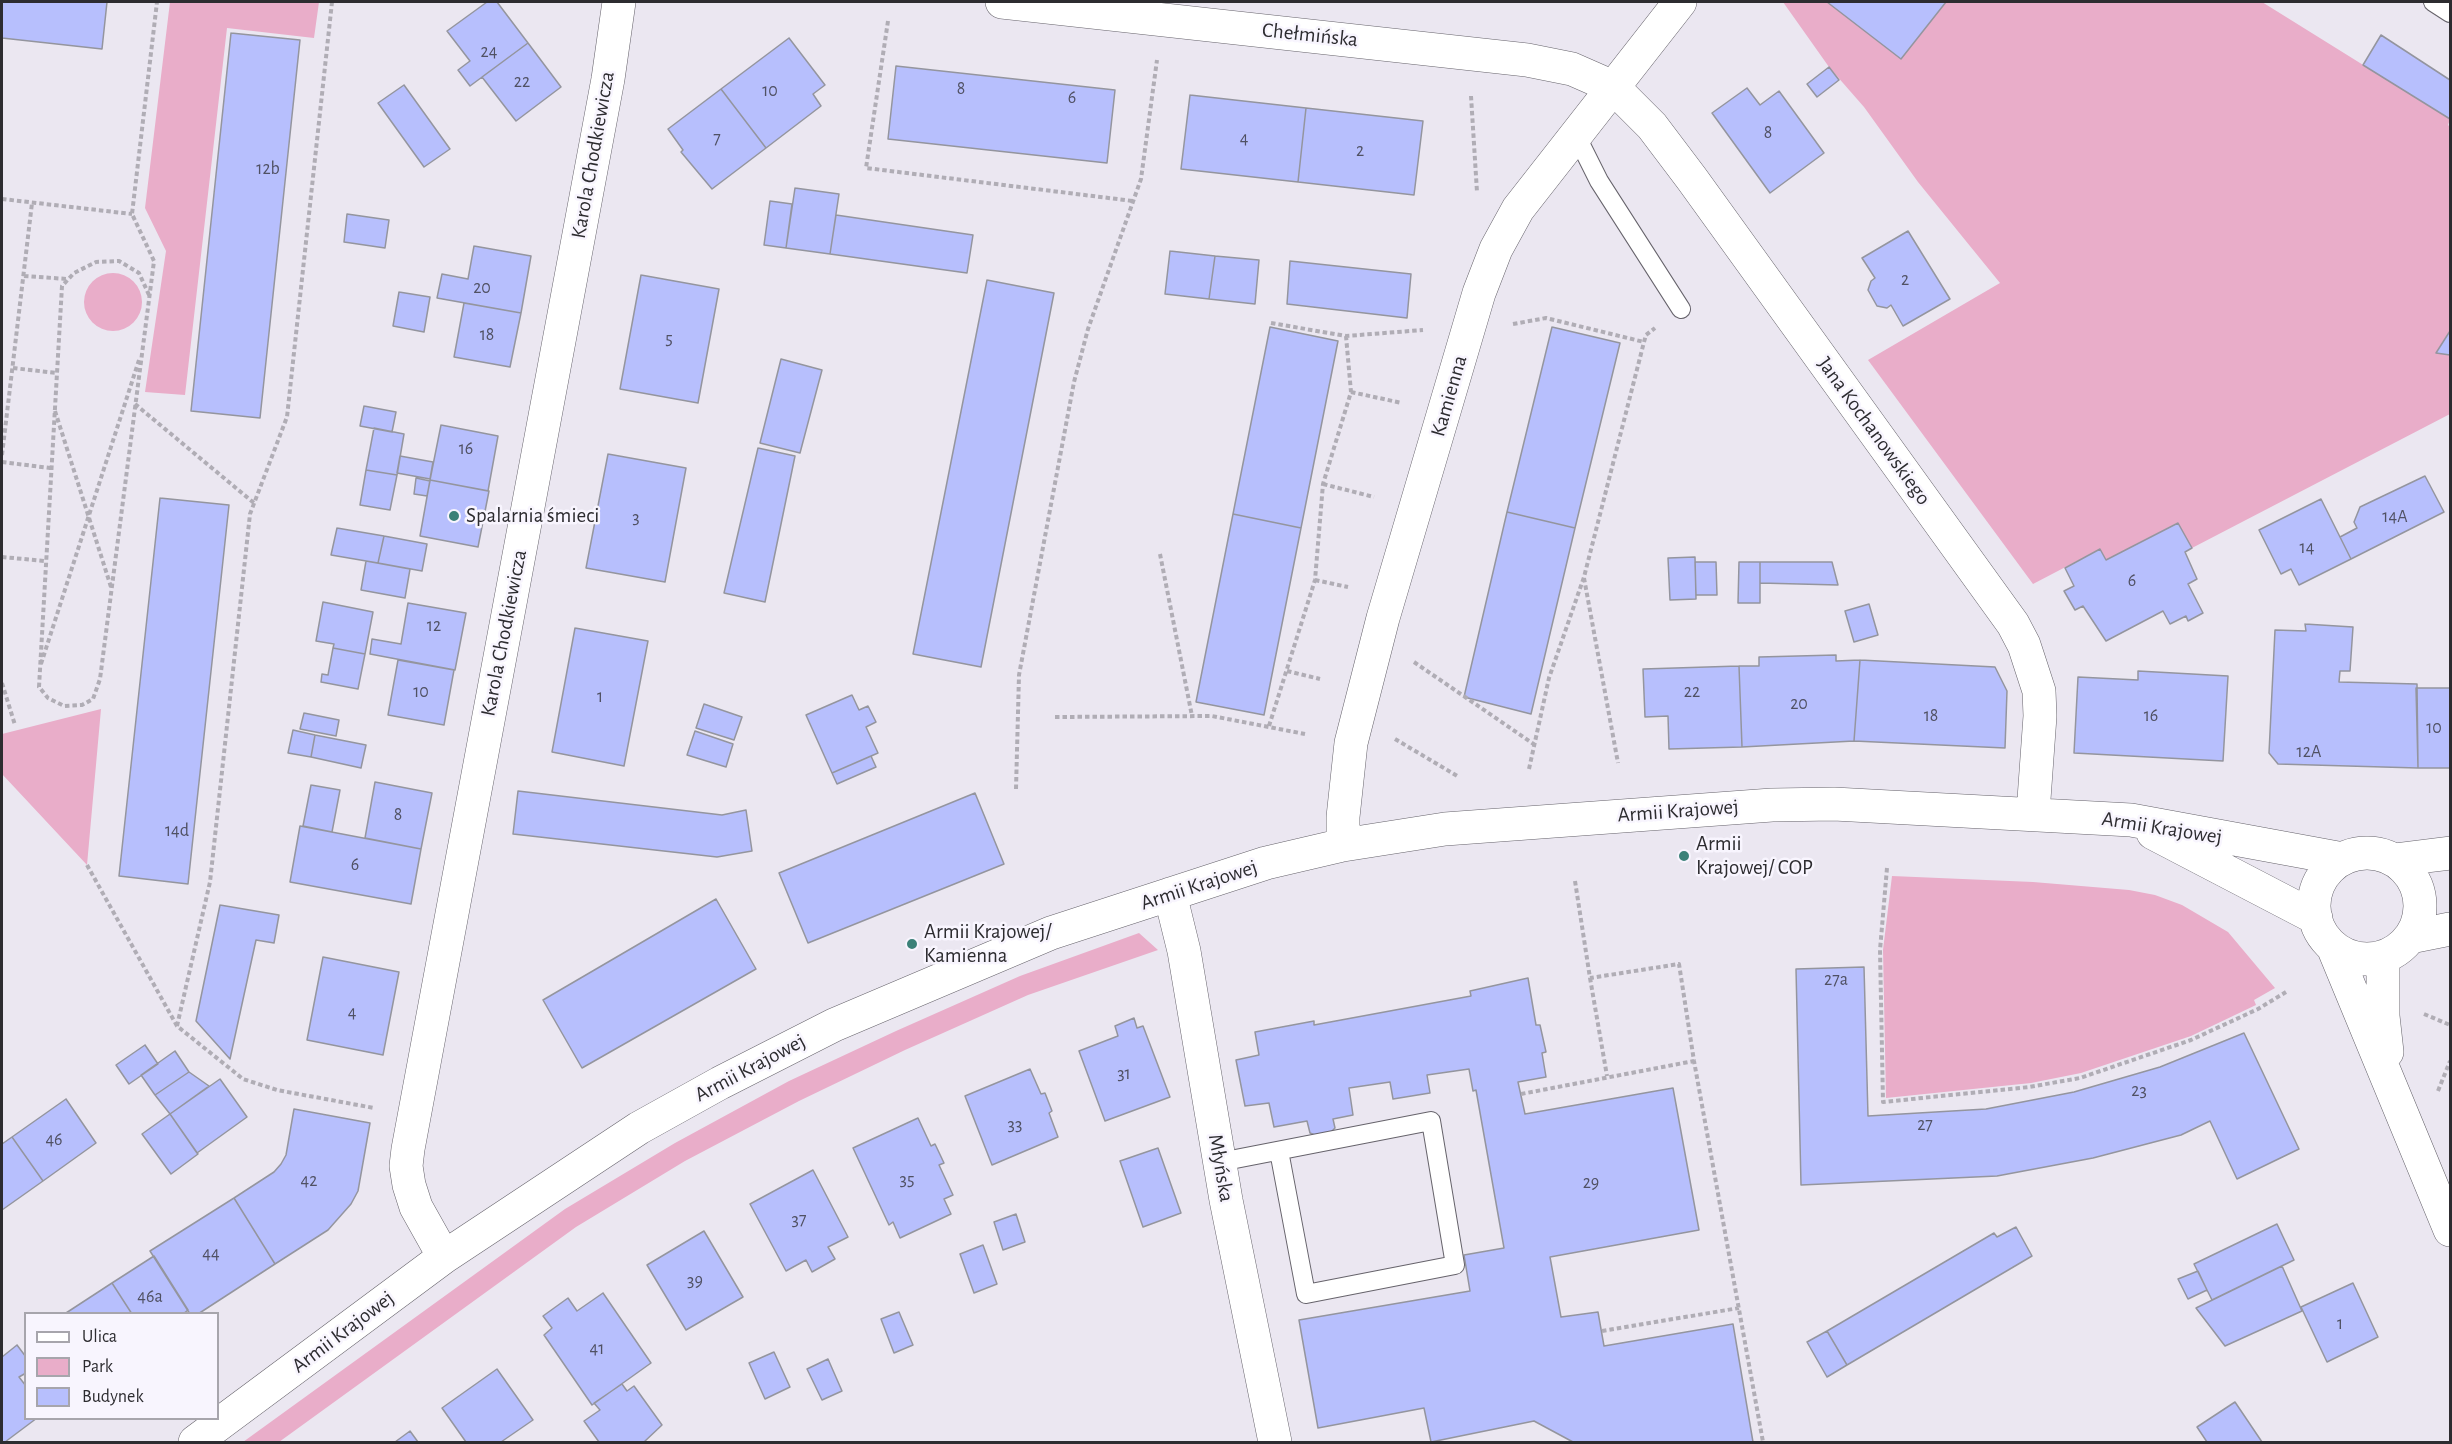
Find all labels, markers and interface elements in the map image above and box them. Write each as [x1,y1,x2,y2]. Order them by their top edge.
street label: Chełmińska [1261,17,1359,53]
house number: 24 [481,41,497,63]
street label: Karola Chodkiewicza [566,69,620,241]
house number: 22 [514,71,530,93]
house number: 8 [957,78,965,100]
house number: 10 [762,80,778,102]
house number: 6 [1068,87,1076,109]
house number: 8 [1764,122,1772,144]
house number: 7 [713,128,721,150]
house number: 4 [1240,128,1248,150]
house number: 2 [1356,140,1364,162]
house number: 12b [256,158,280,180]
house number: 2 [1901,269,1909,291]
house number: 20 [473,277,491,299]
house number: 18 [480,324,494,346]
house number: 5 [665,328,673,350]
street label: Kamienna [1425,352,1473,440]
street label: Jana Kochanowskiego [1812,352,1936,510]
house number: 16 [459,438,473,460]
place label: Spalarnia śmieci [466,503,599,529]
house number: 14A [2382,506,2408,528]
house number: 3 [632,507,640,529]
marker: Spalarnia śmieci [447,509,461,523]
house number: 14 [2300,537,2314,559]
street label: Karola Chodkiewicza [475,548,533,718]
house number: 6 [2128,570,2136,592]
house number: 12 [427,615,441,637]
house number: 10 [413,681,429,703]
house number: 22 [1684,681,1700,703]
house number: 1 [597,686,603,708]
house number: 20 [1790,693,1808,715]
house number: 18 [1924,705,1938,727]
house number: 16 [2144,705,2158,727]
house number: 10 [2426,717,2442,739]
house number: 12A [2297,741,2321,763]
street label: Armii Krajowej [1617,794,1739,828]
house number: 8 [394,804,402,826]
street label: Armii Krajowej [2100,806,2224,850]
house number: 14d [165,820,189,842]
place label: Armii Krajowej/ COP [1696,831,1813,881]
marker: Armii Krajowej/ COP [1677,849,1691,863]
house number: 6 [351,854,359,876]
street label: Armii Krajowej [1137,854,1261,916]
place label: Armii Krajowej/ Kamienna [924,919,1051,969]
marker: Armii Krajowej/ Kamienna [905,937,919,951]
house number: 27a [1824,969,1848,991]
house number: 4 [348,1002,356,1024]
street label: Armii Krajowej [690,1028,810,1108]
house number: 31 [1117,1063,1131,1085]
house number: 23 [2131,1080,2147,1102]
house number: 33 [1008,1114,1022,1136]
house number: 27 [1917,1114,1933,1136]
house number: 46 [45,1129,63,1151]
street label: Młyńska [1203,1132,1239,1204]
house number: 35 [900,1169,914,1191]
house number: 42 [301,1170,317,1192]
house number: 29 [1583,1172,1599,1194]
house number: 37 [792,1209,806,1231]
house number: 44 [202,1243,220,1265]
house number: 39 [687,1270,703,1292]
street label: Armii Krajowej [287,1285,399,1379]
house number: 46a [137,1286,163,1308]
legend [24,1312,219,1420]
house number: 1 [2337,1313,2343,1335]
text: Ulica [82,1328,117,1346]
house number: 41 [590,1338,604,1360]
text: Park [82,1358,113,1376]
text: Budynek [82,1388,144,1406]

